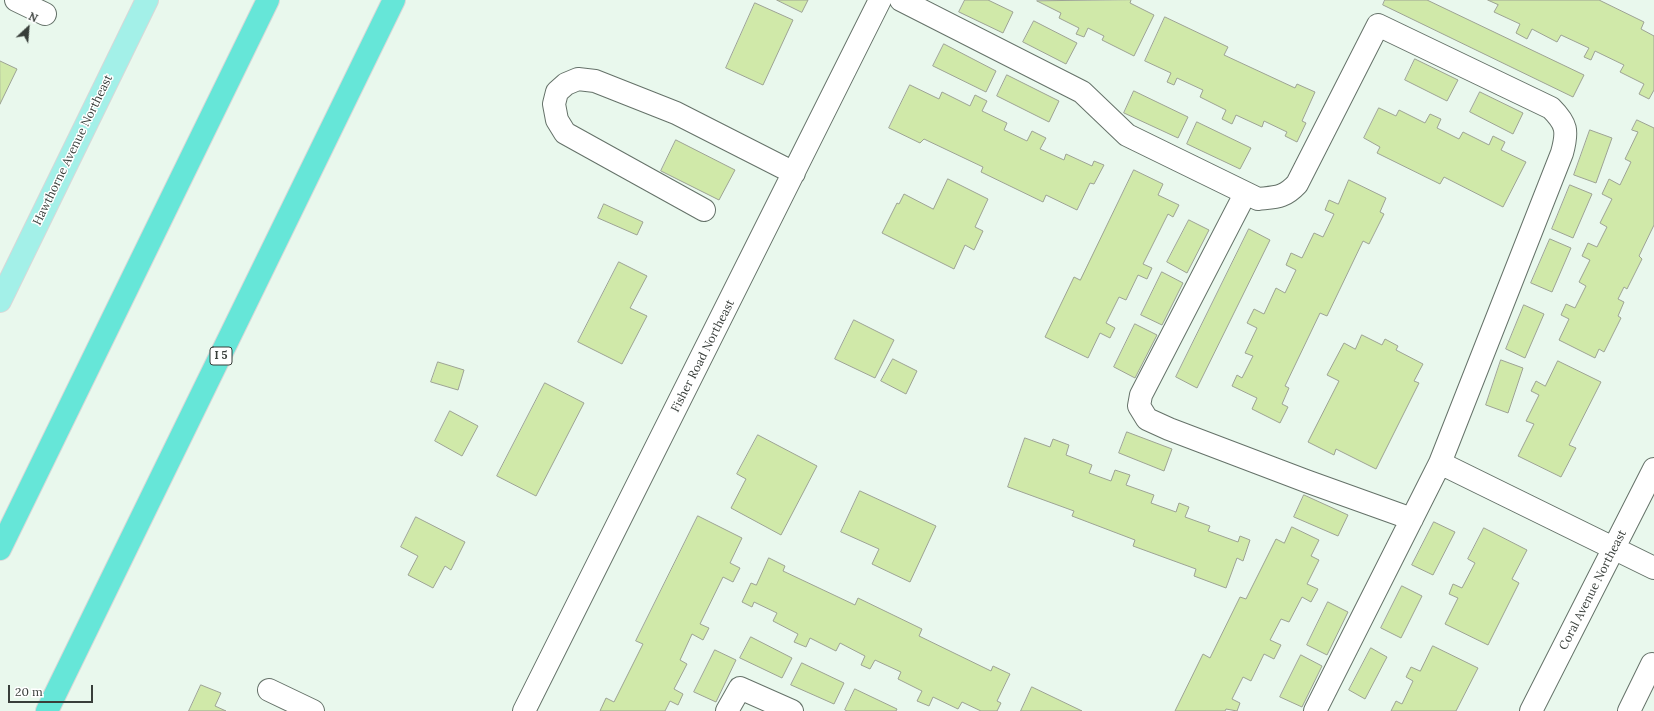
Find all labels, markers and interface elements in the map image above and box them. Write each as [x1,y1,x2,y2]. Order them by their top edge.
north arrow [8,8,48,48]
text: N [26,9,40,25]
street label: Hawthorne Avenue Northeast [30,72,116,228]
street label: Fisher Road Northeast [668,297,738,415]
road number: I 5 [210,347,232,365]
street label: Coral Avenue Northeast [1556,527,1630,653]
scale bar [10,677,95,703]
text: 20 m [15,684,43,699]

